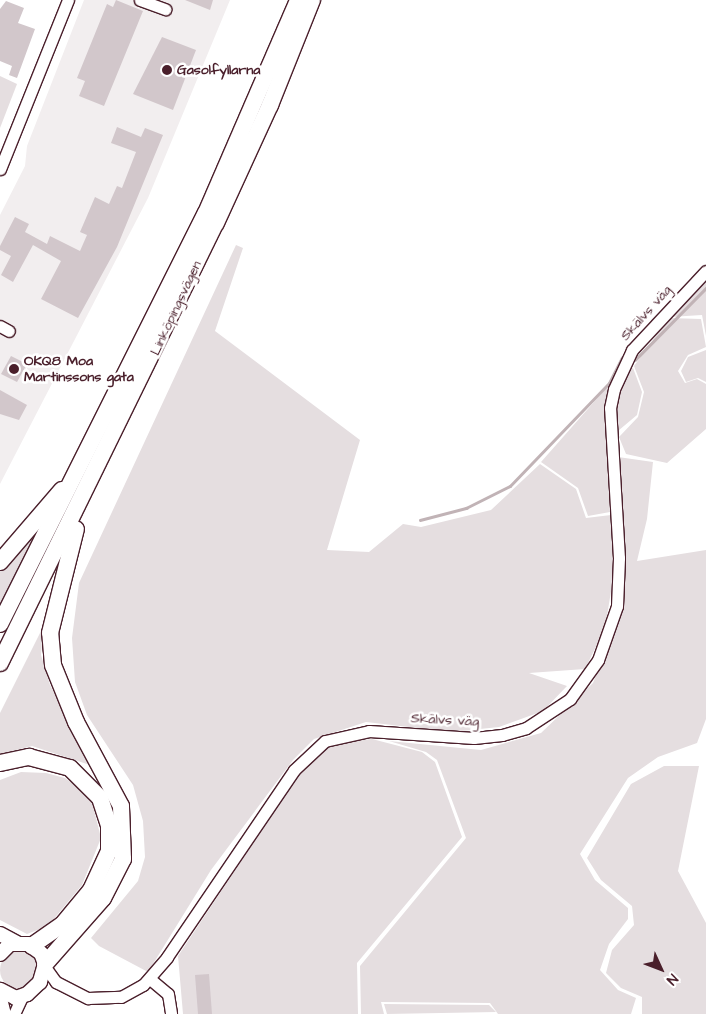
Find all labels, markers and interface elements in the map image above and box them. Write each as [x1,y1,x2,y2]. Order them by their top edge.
place label: Gasolfyllarna [177,62,260,78]
marker: Gasolfyllarna [161,64,173,76]
street label: Linköpingsvägen [147,258,205,358]
street label: Skälvs väg [617,282,675,344]
place label: OKQ8 Moa Martinssons gata [24,353,134,386]
marker: OKQ8 Moa Martinssons gata [8,363,20,375]
street label: Skälvs väg [410,710,480,730]
north arrow [636,944,686,994]
text: N [662,969,682,989]

